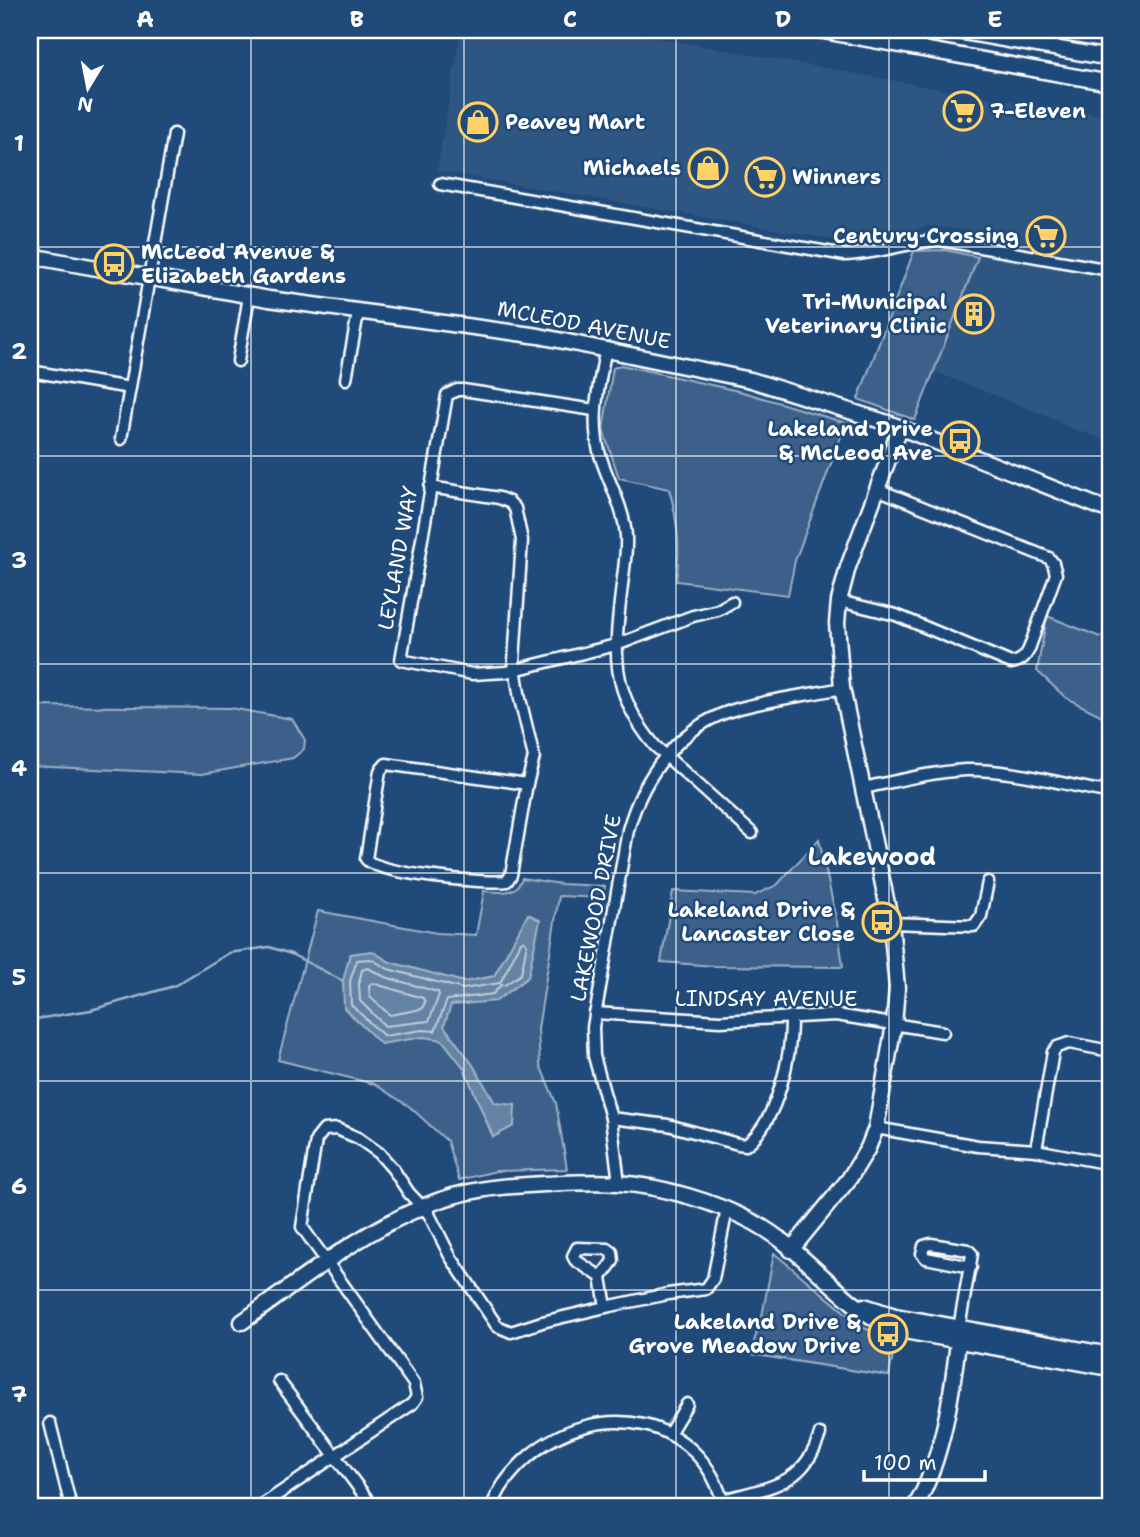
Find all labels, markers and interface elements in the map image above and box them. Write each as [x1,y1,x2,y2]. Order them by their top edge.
text: A [136,4,154,34]
text: B [350,4,364,34]
text: C [563,4,577,34]
text: D [775,4,791,34]
text: E [987,4,1003,34]
north arrow [52,52,122,122]
supermarket icon: 7-Eleven [942,90,984,132]
text: N [76,91,95,118]
place label: 7-Eleven [990,97,1086,125]
shop icon: Peavey Mart [457,101,499,143]
place label: Peavey Mart [505,108,645,136]
text: 1 [14,128,24,158]
shop icon: Michaels [687,147,729,189]
place label: Michaels [583,154,681,182]
supermarket icon: Winners [744,156,786,198]
place label: Winners [792,163,881,191]
supermarket icon: Century Crossing [1025,215,1067,257]
place label: Century Crossing [833,222,1019,250]
place label: McLeod Avenue & Elizabeth Gardens [141,238,346,290]
bus stop icon: McLeod Avenue & Elizabeth Gardens [93,243,135,285]
place label: Tri-Municipal Veterinary Clinic [765,288,947,340]
building icon: Tri-Municipal Veterinary Clinic [953,293,995,335]
street label: MCLEOD AVENUE [495,294,673,356]
text: 2 [11,336,27,366]
place label: Lakeland Drive & McLeod Ave [768,415,933,467]
bus stop icon: Lakeland Drive & McLeod Ave [939,420,981,462]
street label: LEYLAND WAY [372,483,425,632]
text: 3 [11,545,27,575]
text: 4 [11,753,27,783]
street label: LAKEWOOD DRIVE [564,812,628,1004]
district label: Lakewood [808,841,936,873]
place label: Lakeland Drive & Lancaster Close [668,896,856,948]
bus stop icon: Lakeland Drive & Lancaster Close [861,901,903,943]
text: 5 [12,962,26,992]
street label: LINDSAY AVENUE [675,985,857,1013]
text: 6 [11,1171,27,1201]
place label: Lakeland Drive & Grove Meadow Drive [629,1308,862,1360]
bus stop icon: Lakeland Drive & Grove Meadow Drive [867,1313,909,1355]
text: 7 [11,1379,27,1409]
scale bar [864,1439,984,1483]
text: 100 m [874,1449,937,1477]

